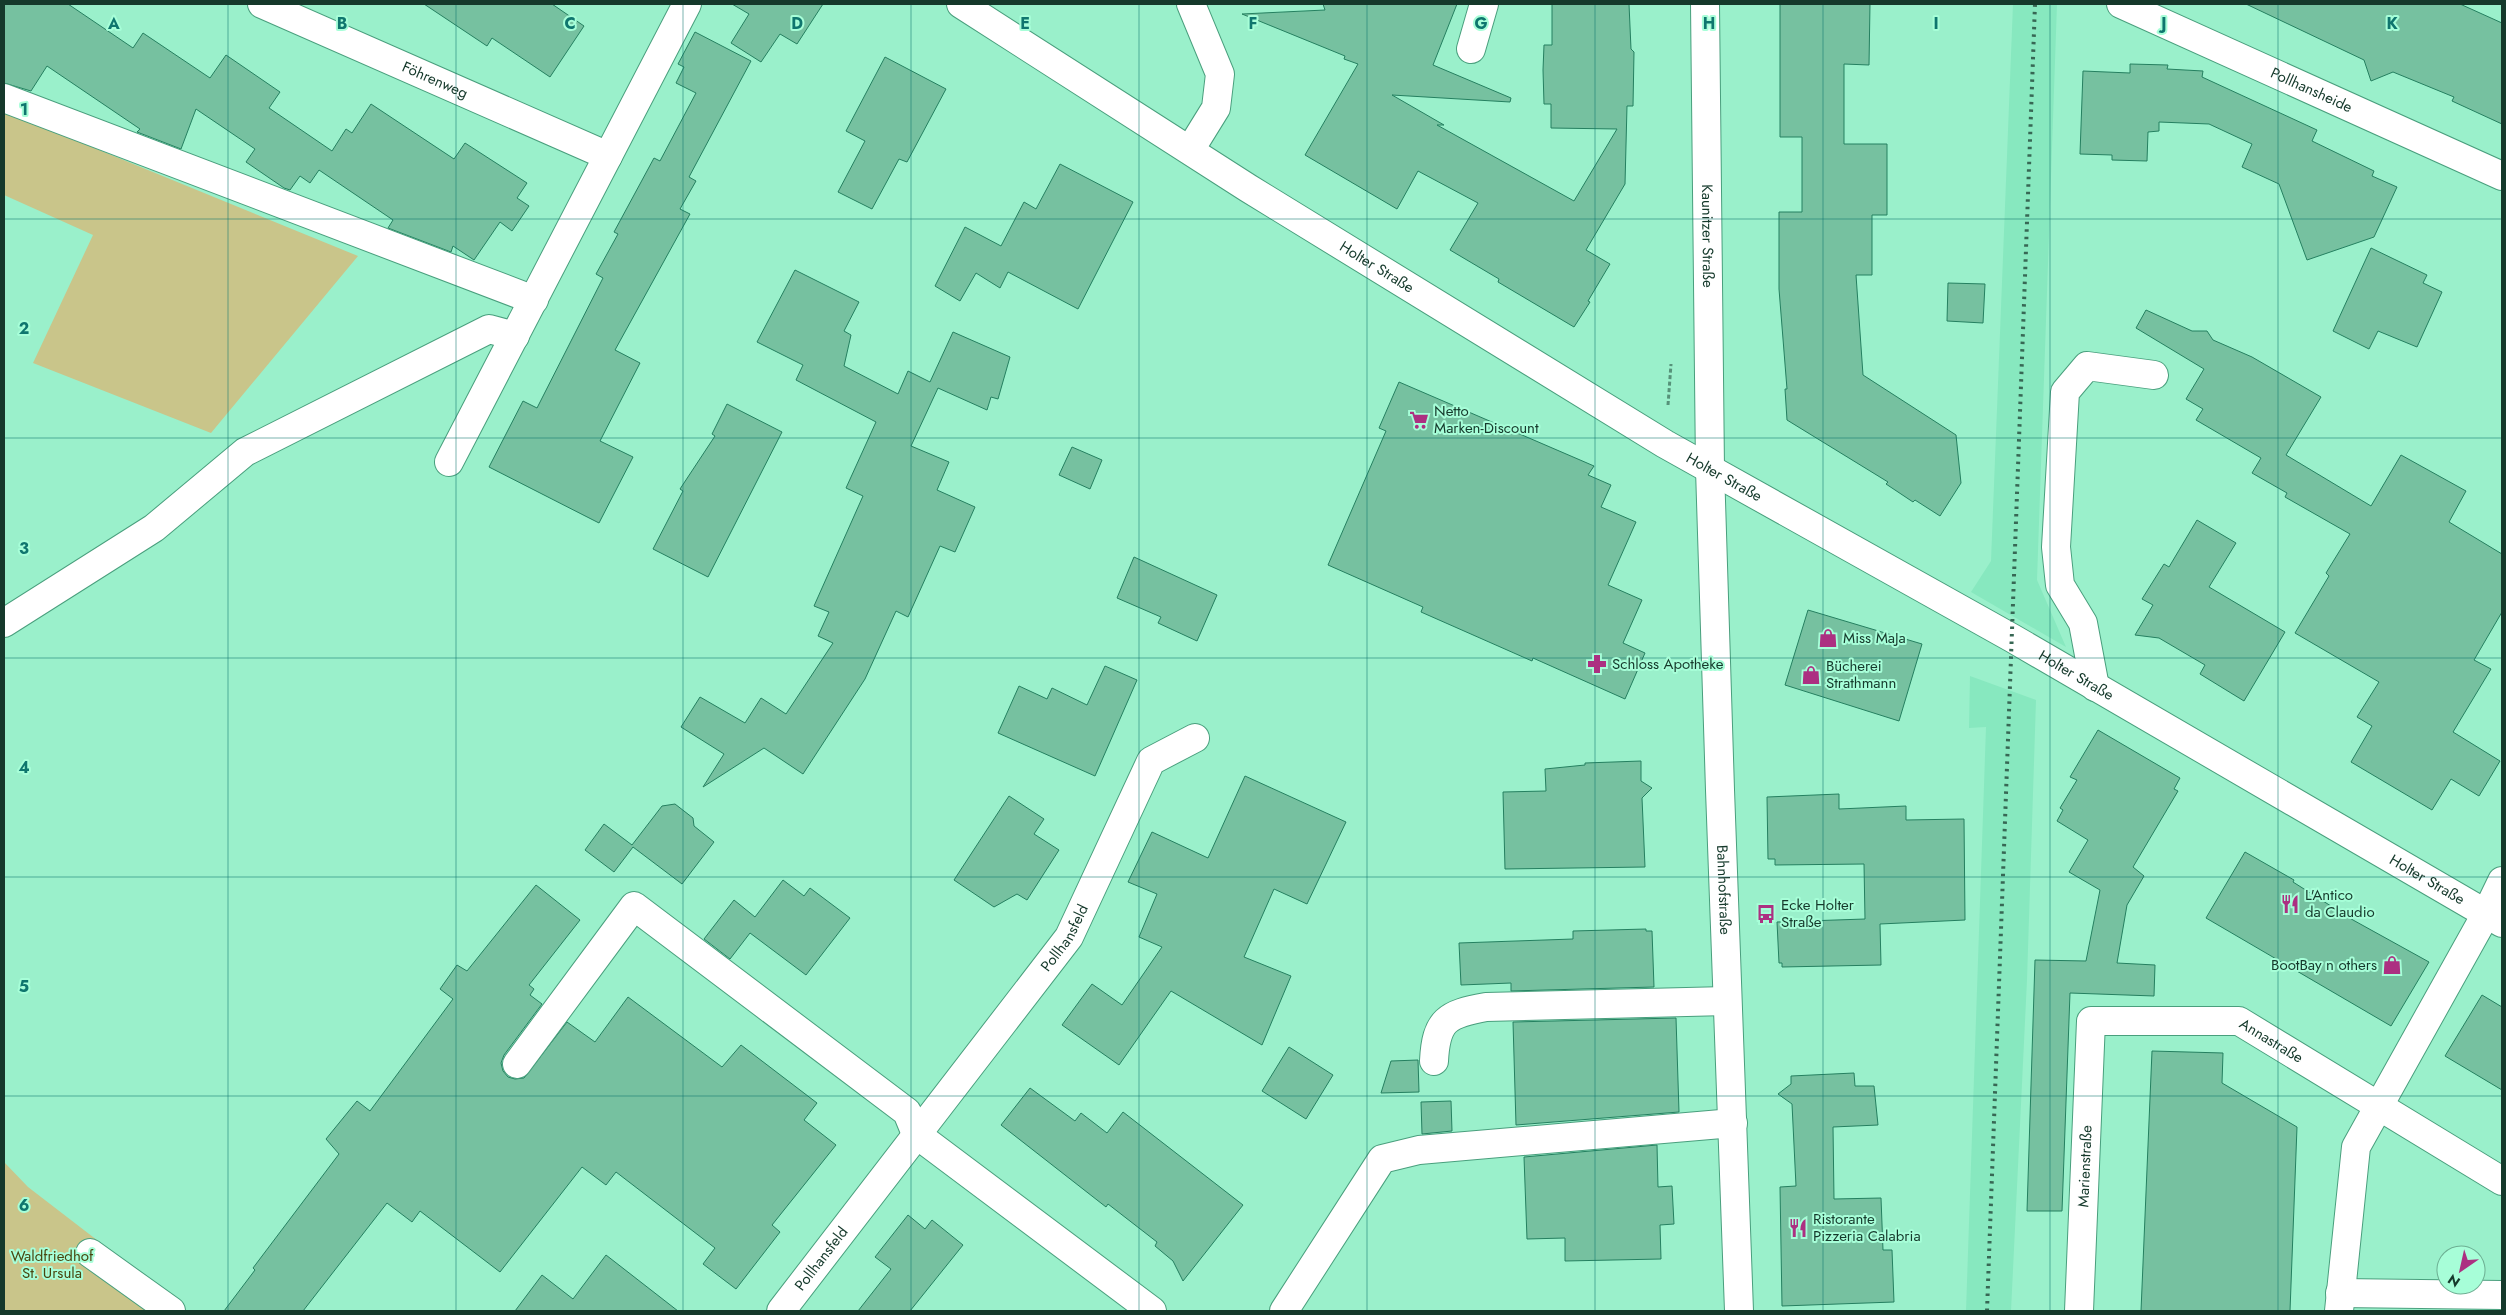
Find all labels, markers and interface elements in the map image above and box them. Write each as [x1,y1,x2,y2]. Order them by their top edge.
text: A [107,12,120,35]
text: B [337,12,347,35]
text: C [564,12,576,35]
text: D [791,12,803,35]
text: E [1020,12,1030,35]
text: F [1249,12,1257,35]
text: G [1474,12,1488,35]
text: H [1703,12,1715,35]
text: I [1933,12,1939,35]
text: J [2158,12,2167,35]
text: K [2386,12,2398,35]
street label: Föhrenweg [399,56,471,104]
street label: Pollhansheide [2267,62,2356,118]
text: 1 [20,98,28,121]
street label: Kaunitzer Straße [1696,184,1719,288]
street label: Holter Straße [1335,236,1418,298]
text: 2 [19,317,29,340]
place label: Netto Marken-Discount [1434,400,1539,439]
supermarket icon: Netto Marken-Discount [1408,409,1430,431]
street label: Holter Straße [1682,447,1766,507]
text: 3 [19,537,29,560]
shop icon: Miss MaJa [1817,627,1839,649]
place label: Miss MaJa [1843,627,1906,649]
street label: Holter Straße [2034,645,2118,706]
pharmacy icon: Schloss Apotheke [1586,653,1608,675]
place label: Schloss Apotheke [1612,653,1724,675]
place label: Bücherei Strathmann [1826,655,1896,694]
shop icon: Bücherei Strathmann [1800,664,1822,686]
text: 4 [18,756,30,779]
street label: Bahnhofstraße [1711,844,1736,935]
street label: Holter Straße [2385,849,2469,910]
place label: L'Antico da Claudio [2305,884,2375,923]
restaurant icon: L'Antico da Claudio [2279,893,2301,915]
place label: Ecke Holter Straße [1781,894,1855,933]
street label: Pollhansfeld [1035,901,1094,976]
bus stop icon: Ecke Holter Straße [1755,903,1777,925]
place label: BootBay n others [2271,954,2377,976]
shop icon: BootBay n others [2381,954,2403,976]
text: 5 [19,975,29,998]
street label: Annastraße [2235,1013,2308,1069]
street label: Marienstraße [2072,1124,2098,1208]
text: 6 [19,1194,29,1217]
place label: Ristorante Pizzeria Calabria [1813,1208,1921,1247]
restaurant icon: Ristorante Pizzeria Calabria [1787,1217,1809,1239]
street label: Pollhansfeld [789,1222,853,1296]
park label: Waldfriedhof St. Ursula [11,1245,94,1284]
north arrow [2436,1245,2486,1295]
text: N [2444,1269,2464,1292]

